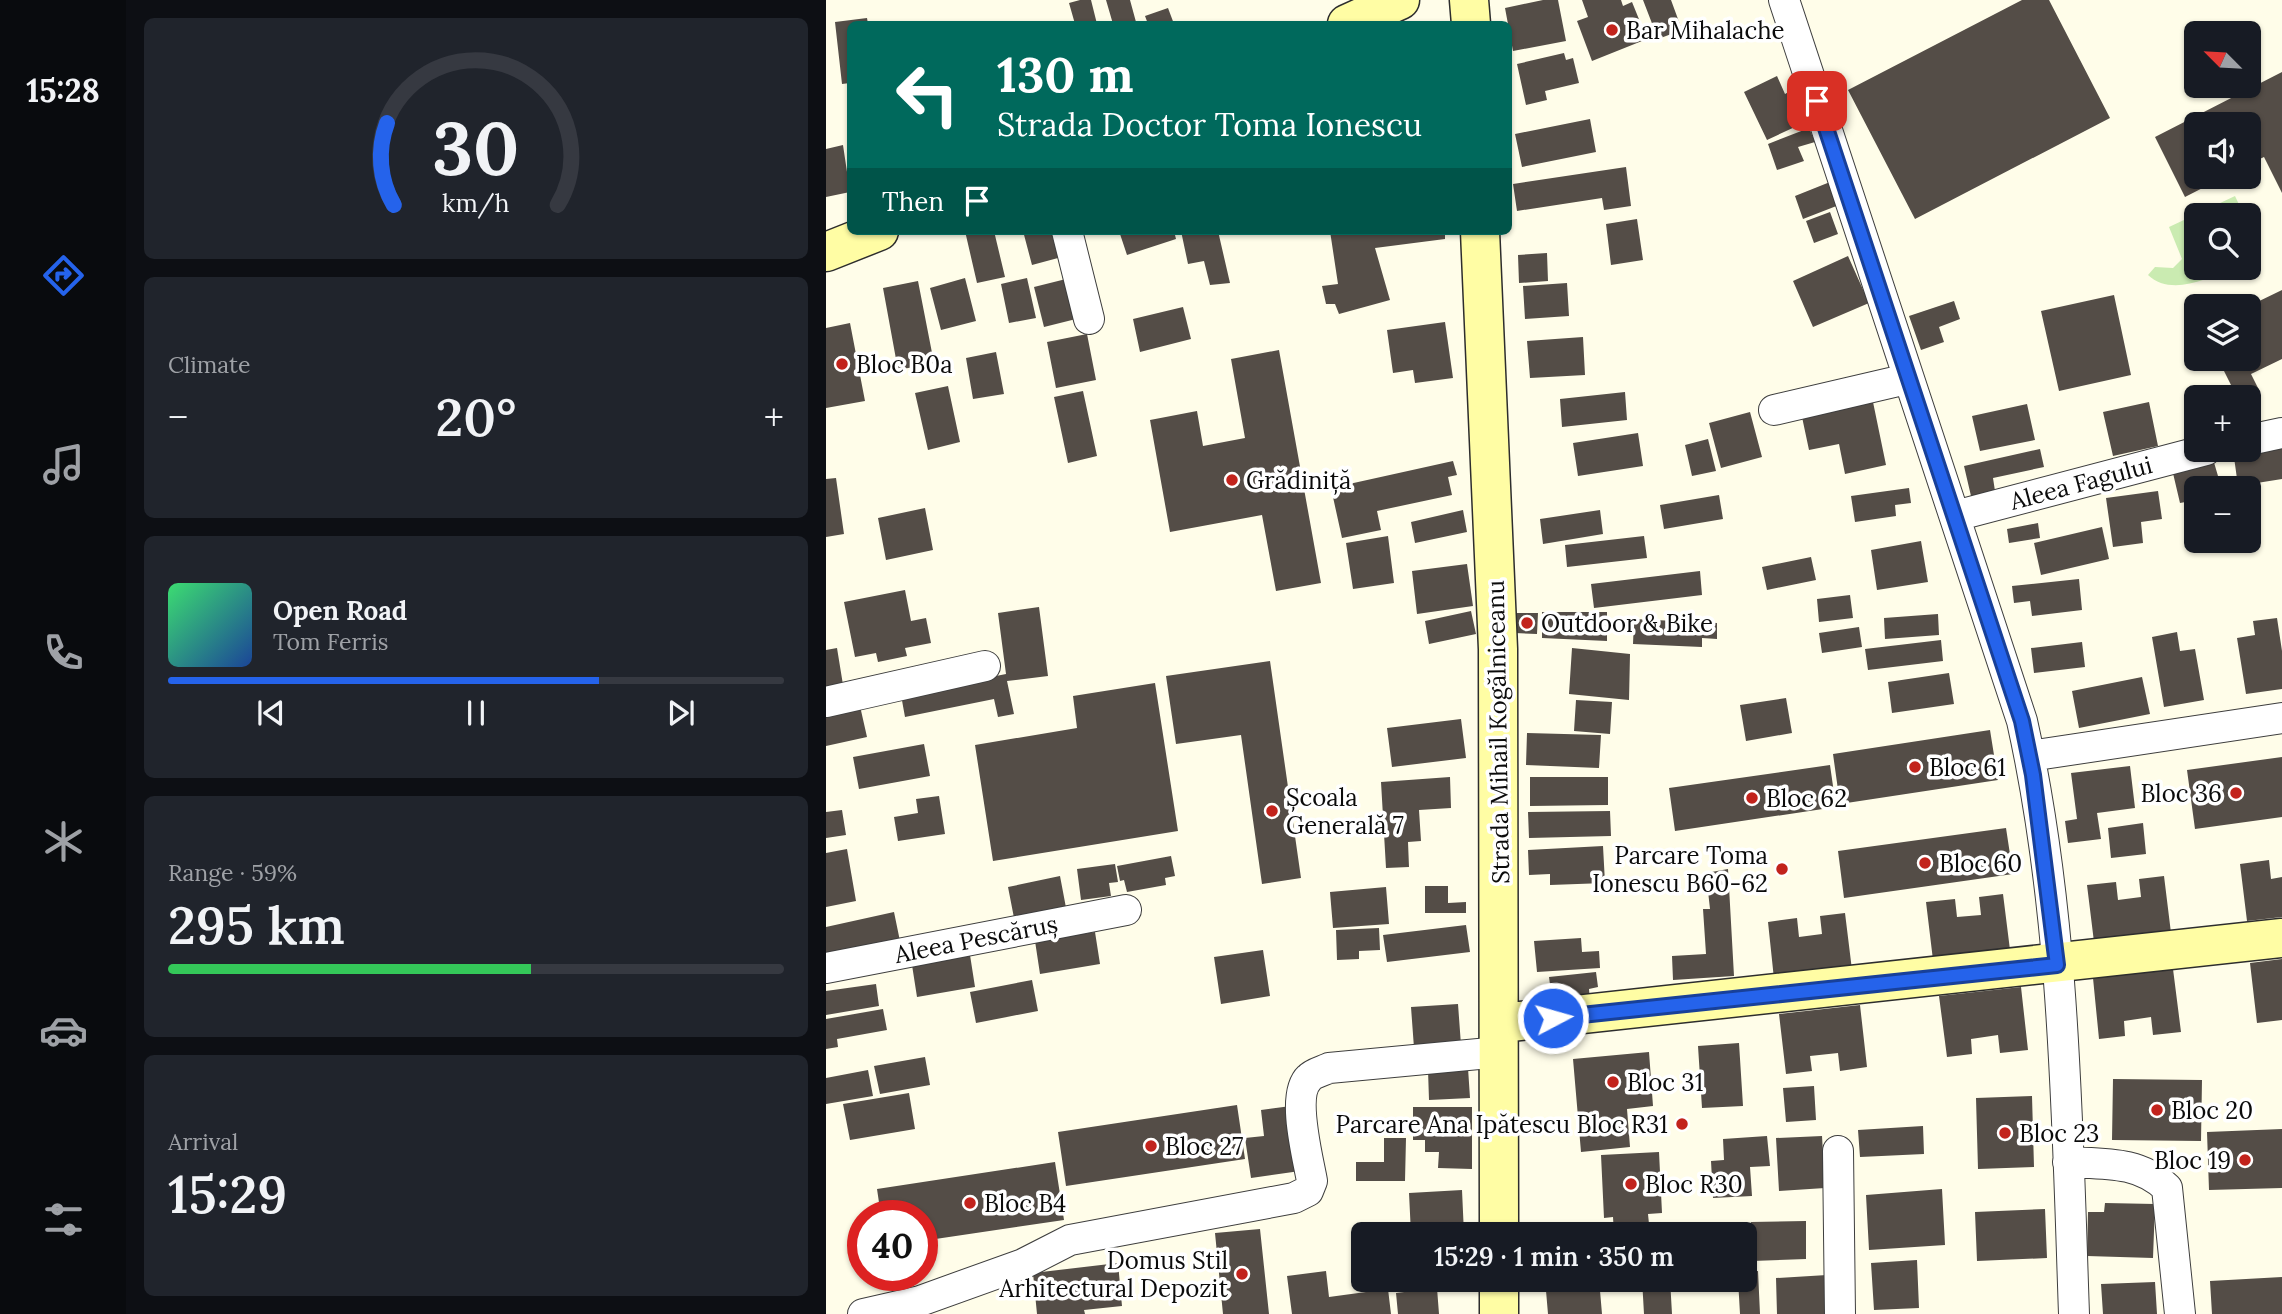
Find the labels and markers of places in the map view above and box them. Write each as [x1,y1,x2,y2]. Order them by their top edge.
place label: Bar Mihalache [1626,15,1785,46]
marker: Bar Mihalache [1604,22,1620,38]
pin [1787,71,1847,131]
place label: Bloc B0a [856,349,953,380]
marker: Bloc B0a [834,356,850,372]
place label: Grădiniță [1246,465,1351,496]
marker: Grădiniță [1224,472,1240,488]
place label: Outdoor & Bike [1541,608,1713,639]
marker: Outdoor & Bike [1519,615,1535,631]
place label: Bloc 61 [1929,752,2006,783]
marker: Bloc 61 [1907,759,1923,775]
place label: Bloc 36 [2140,778,2222,809]
place label: Școala Generală 7 [1286,782,1404,841]
place label: Bloc 62 [1766,783,1847,814]
marker: Bloc 36 [2228,785,2244,801]
marker: Bloc 62 [1744,790,1760,806]
marker: Școala Generală 7 [1264,803,1280,819]
place label: Parcare Toma Ionescu B60-62 [1592,840,1768,899]
place label: Bloc 60 [1939,848,2022,879]
marker: Bloc 60 [1917,855,1933,871]
marker: Parcare Toma Ionescu B60-62 [1774,861,1790,877]
place label: Bloc 31 [1627,1067,1703,1098]
marker: Bloc 31 [1605,1074,1621,1090]
place label: Bloc 20 [2171,1095,2253,1126]
marker: Bloc 20 [2149,1102,2165,1118]
place label: Parcare Ana Ipătescu Bloc R31 [1336,1109,1668,1140]
marker: Parcare Ana Ipătescu Bloc R31 [1674,1116,1690,1132]
place label: Bloc 23 [2019,1118,2099,1149]
marker: Bloc 23 [1997,1125,2013,1141]
place label: Bloc 27 [1165,1131,1243,1162]
marker: Bloc 27 [1143,1138,1159,1154]
place label: Bloc 19 [2154,1145,2231,1176]
marker: Bloc 19 [2237,1152,2253,1168]
place label: Bloc R30 [1645,1169,1743,1200]
marker: Bloc R30 [1623,1176,1639,1192]
place label: Bloc B4 [984,1188,1066,1219]
marker: Bloc B4 [962,1195,978,1211]
place label: Domus Stil Arhitectural Depozit [998,1245,1229,1304]
marker: Domus Stil Arhitectural Depozit [1234,1266,1250,1282]

